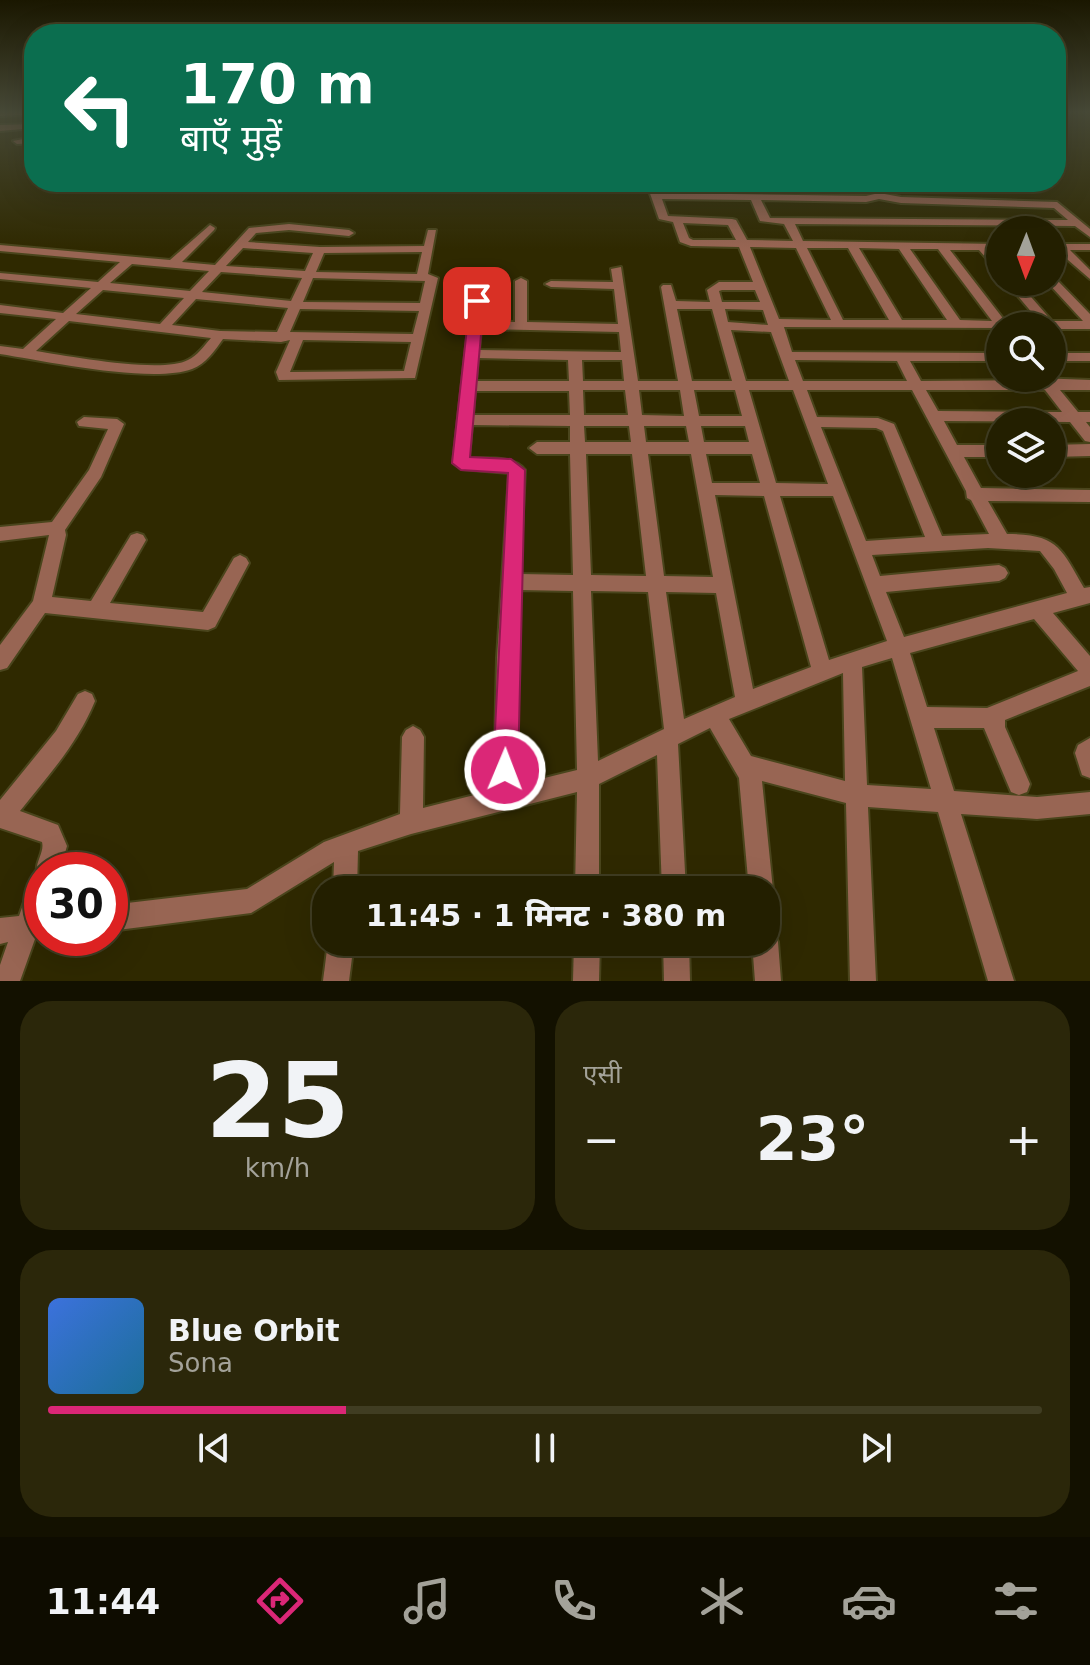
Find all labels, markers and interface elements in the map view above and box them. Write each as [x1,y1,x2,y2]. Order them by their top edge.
text: 170 m [180,51,375,116]
icon: left [48,56,152,160]
text: बाएँ मुड़ें [180,118,282,159]
north arrow [986,216,1066,296]
map controls [986,216,1066,488]
pin [443,267,511,335]
icon: arrive [455,279,499,323]
button: search [986,312,1066,392]
button: layers [986,408,1066,488]
position arrow [463,728,547,812]
speed limit sign: 30 [24,852,128,956]
text: 11:45 · 1 मिनट · 380 m [366,898,726,933]
text: 25 [205,1040,350,1162]
text: एसी [583,1059,622,1089]
text: 23° [756,1104,869,1174]
text: − [583,1114,620,1165]
text: + [1005,1114,1042,1165]
text: km/h [245,1153,310,1183]
text: Blue Orbit [168,1313,340,1348]
text: Sona [168,1348,233,1378]
icon: previous [192,1426,236,1470]
icon: pause [523,1426,567,1470]
icon: next [854,1426,898,1470]
icon: directions [252,1573,308,1629]
icon: music [399,1573,455,1629]
icon: phone [546,1573,602,1629]
icon: climate [694,1573,750,1629]
icon: car [841,1573,897,1629]
icon: filters [988,1573,1044,1629]
text: 11:44 [46,1581,160,1622]

